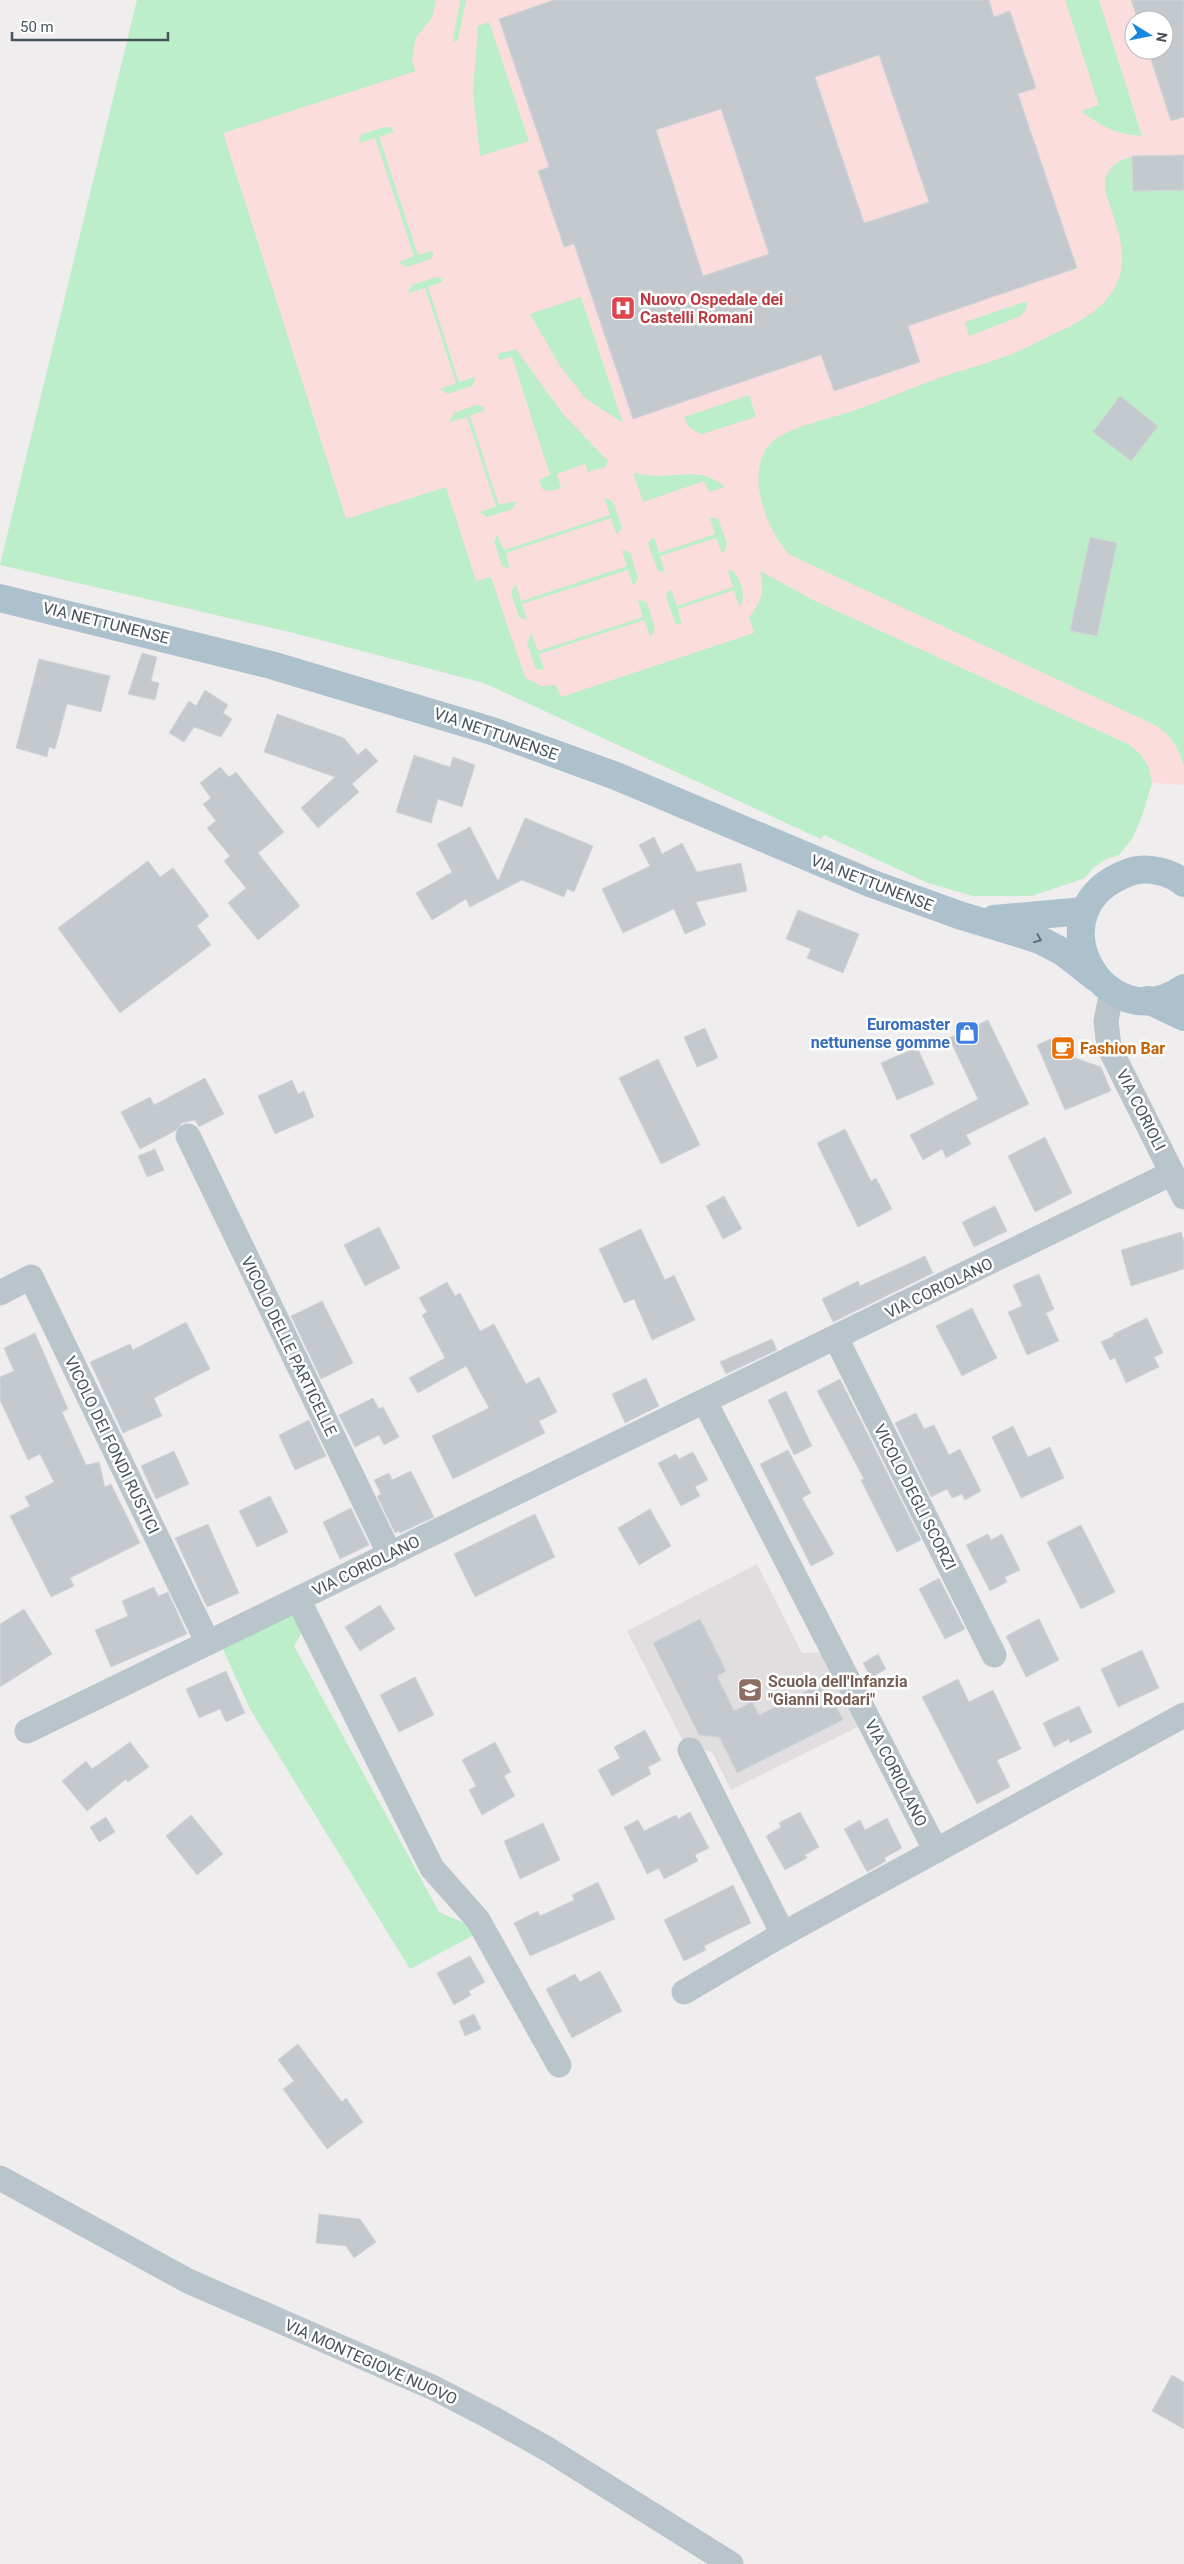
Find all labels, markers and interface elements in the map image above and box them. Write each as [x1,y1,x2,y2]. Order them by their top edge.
scale bar [12,10,169,42]
north arrow [1124,10,1174,60]
text: 50 m [20,18,54,36]
text: N [1153,31,1171,44]
place label: Nuovo Ospedale dei Castelli Romani [640,290,783,327]
hospital icon: Nuovo Ospedale dei Castelli Romani [610,295,636,321]
street label: VIA NETTUNENSE [41,598,171,648]
street label: VIA NETTUNENSE [432,704,560,764]
street label: VIA NETTUNENSE [808,851,936,915]
one-way arrow [1033,933,1042,944]
place label: Euromaster nettunense gomme [811,1015,950,1052]
shop icon: Euromaster nettunense gomme [954,1020,980,1046]
cafe icon: Fashion Bar [1050,1035,1076,1061]
place label: Fashion Bar [1080,1039,1165,1058]
street label: VIA CORIOLI [1112,1066,1170,1154]
street label: VICOLO DELLE PARTICELLE [237,1253,341,1439]
street label: VIA CORIOLANO [882,1254,996,1322]
street label: VICOLO DEI FONDI RUSTICI [61,1353,163,1537]
street label: VICOLO DEGLI SCORZI [870,1421,960,1573]
street label: VIA CORIOLANO [309,1532,423,1600]
place label: Scuola dell'Infanzia "Gianni Rodari" [768,1672,908,1709]
school or university icon: Scuola dell'Infanzia "Gianni Rodari" [737,1677,763,1703]
street label: VIA CORIOLANO [861,1716,931,1830]
street label: VIA MONTEGIOVE NUOVO [282,2315,460,2409]

